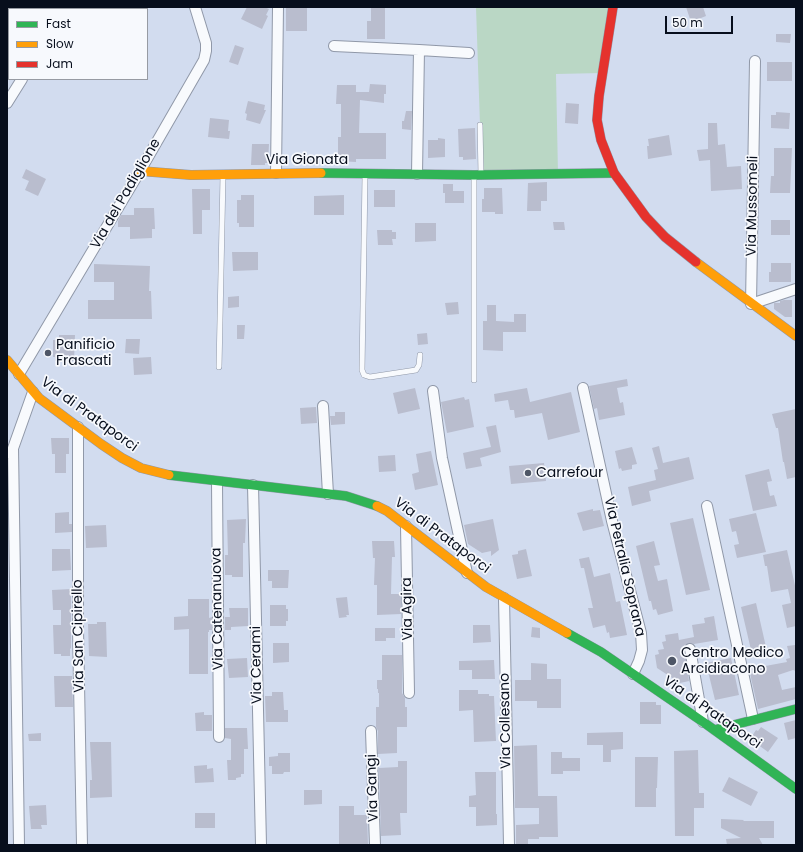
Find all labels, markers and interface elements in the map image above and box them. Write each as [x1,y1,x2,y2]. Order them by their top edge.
legend [8,8,148,80]
scale bar [667,8,735,34]
text: 50 m [672,14,703,31]
text: Fast [46,15,71,32]
text: Slow [46,35,74,52]
text: Jam [46,55,73,72]
street label: Via del Padiglione [88,136,164,252]
street label: Via Gionata [266,152,348,168]
street label: Via Mussomeli [744,156,762,256]
place label: Panificio Frascati [56,337,115,370]
marker: Panificio Frascati [43,348,53,358]
street label: Via di Prataporci [37,374,141,456]
place label: Carrefour [536,465,603,481]
marker: Carrefour [523,468,533,478]
street label: Via di Prataporci [391,494,493,578]
street label: Via Petralia Soprana [600,496,648,638]
street label: Via Catenanuova [209,547,227,671]
street label: Via Agira [399,577,417,641]
street label: Via San Cipirello [70,579,88,693]
street label: Via Cerami [248,626,266,704]
place label: Centro Medico Arcidiacono [681,645,784,678]
marker: Centro Medico Arcidiacono [666,655,678,667]
street label: Via Collesano [497,673,515,769]
street label: Via di Prataporci [660,673,764,753]
street label: Via Gangi [363,754,383,822]

